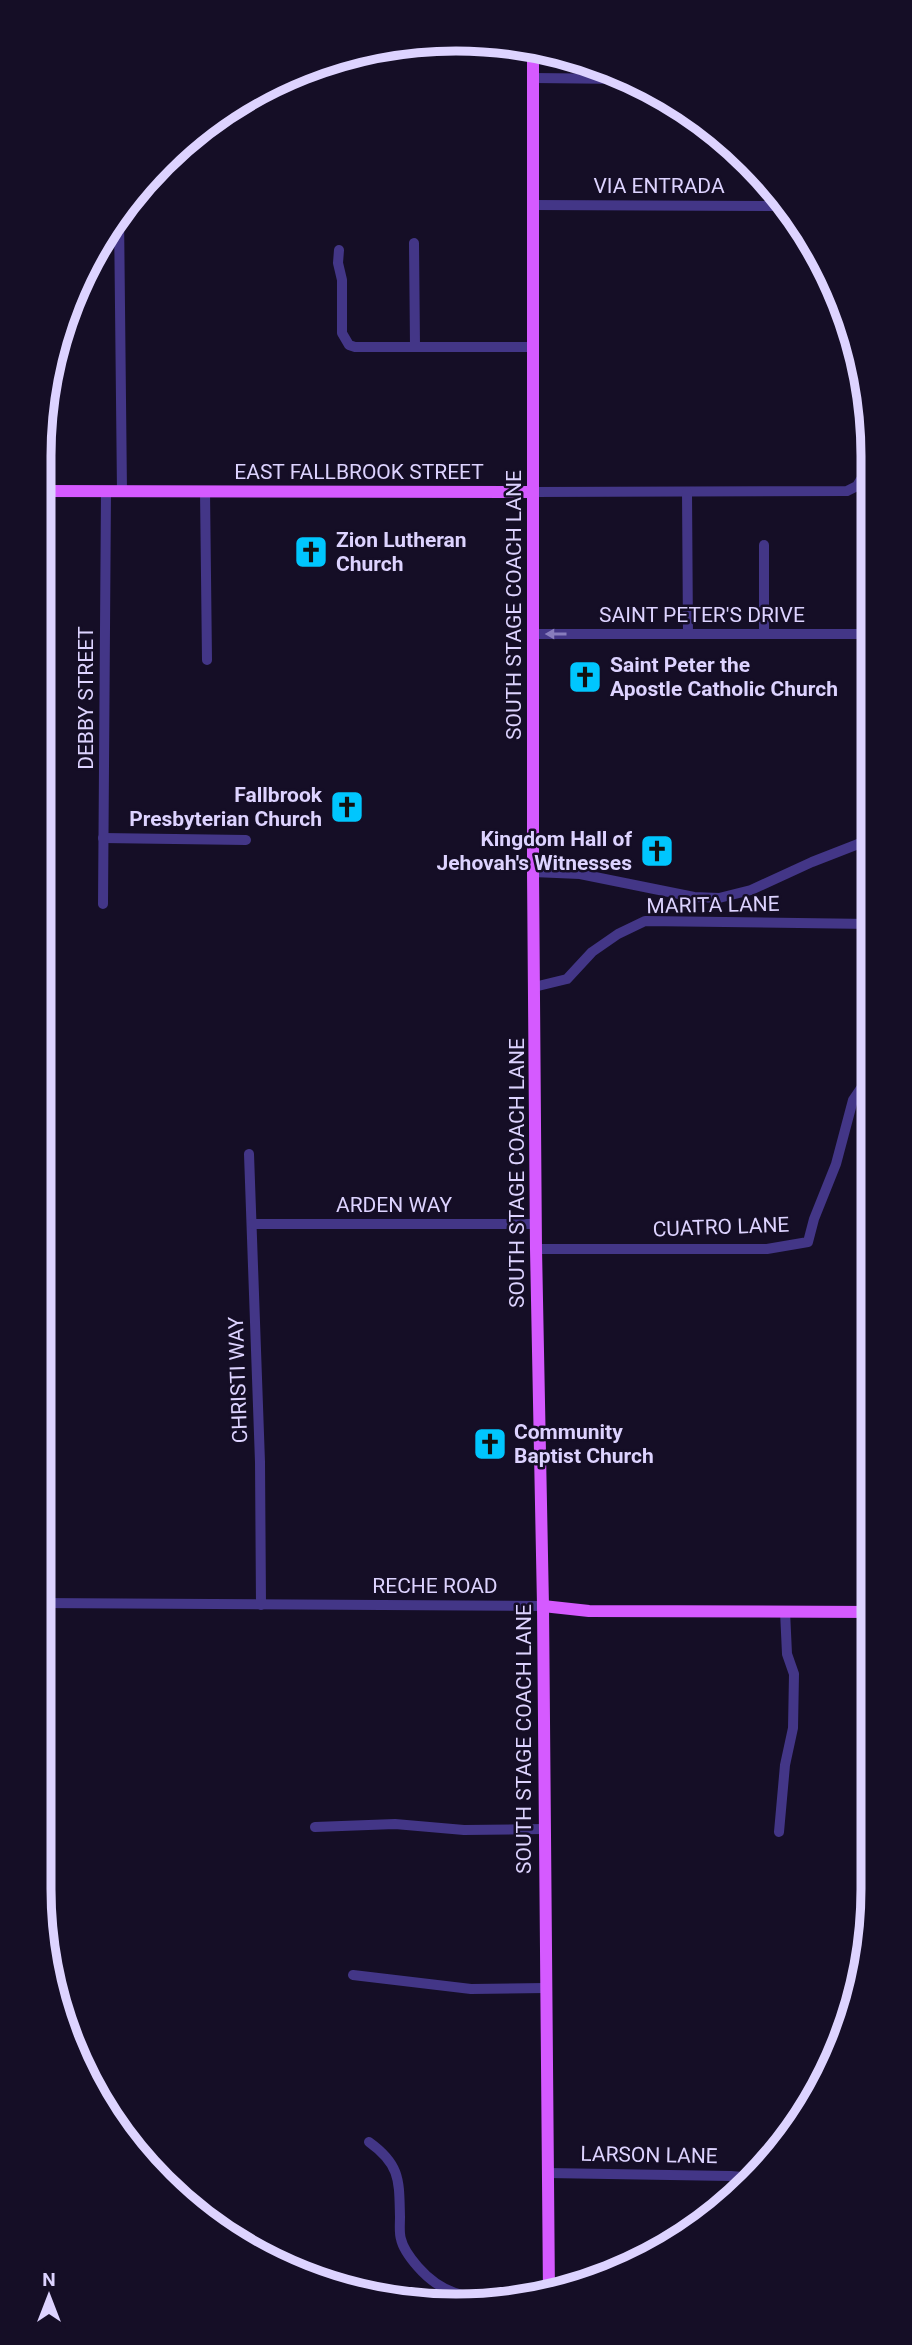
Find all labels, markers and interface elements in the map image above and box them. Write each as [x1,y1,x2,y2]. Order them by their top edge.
street label: VIA ENTRADA [593,174,725,198]
street label: EAST FALLBROOK STREET [234,460,484,484]
street label: SOUTH STAGE COACH LANE [502,470,526,740]
place label: Zion Lutheran Church [336,528,467,576]
church icon: Zion Lutheran Church [292,533,330,571]
street label: SAINT PETER'S DRIVE [599,603,805,627]
street label: DEBBY STREET [74,626,98,770]
one-way arrow [545,628,567,640]
place label: Saint Peter the Apostle Catholic Church [610,653,838,701]
church icon: Saint Peter the Apostle Catholic Church [566,658,604,696]
place label: Fallbrook Presbyterian Church [129,783,323,831]
church icon: Fallbrook Presbyterian Church [328,788,366,826]
place label: Kingdom Hall of Jehovah's Witnesses [437,827,632,875]
church icon: Kingdom Hall of Jehovah's Witnesses [638,832,676,870]
street label: MARITA LANE [646,892,780,918]
street label: SOUTH STAGE COACH LANE [505,1038,529,1308]
street label: ARDEN WAY [336,1193,452,1217]
street label: CUATRO LANE [652,1213,790,1241]
street label: CHRISTI WAY [224,1316,252,1444]
place label: Community Baptist Church [514,1420,654,1468]
church icon: Community Baptist Church [471,1425,509,1463]
street label: RECHE ROAD [372,1574,498,1598]
street label: SOUTH STAGE COACH LANE [512,1604,536,1874]
street label: LARSON LANE [580,2142,718,2168]
north arrow [14,2261,84,2331]
text: N [42,2268,56,2291]

